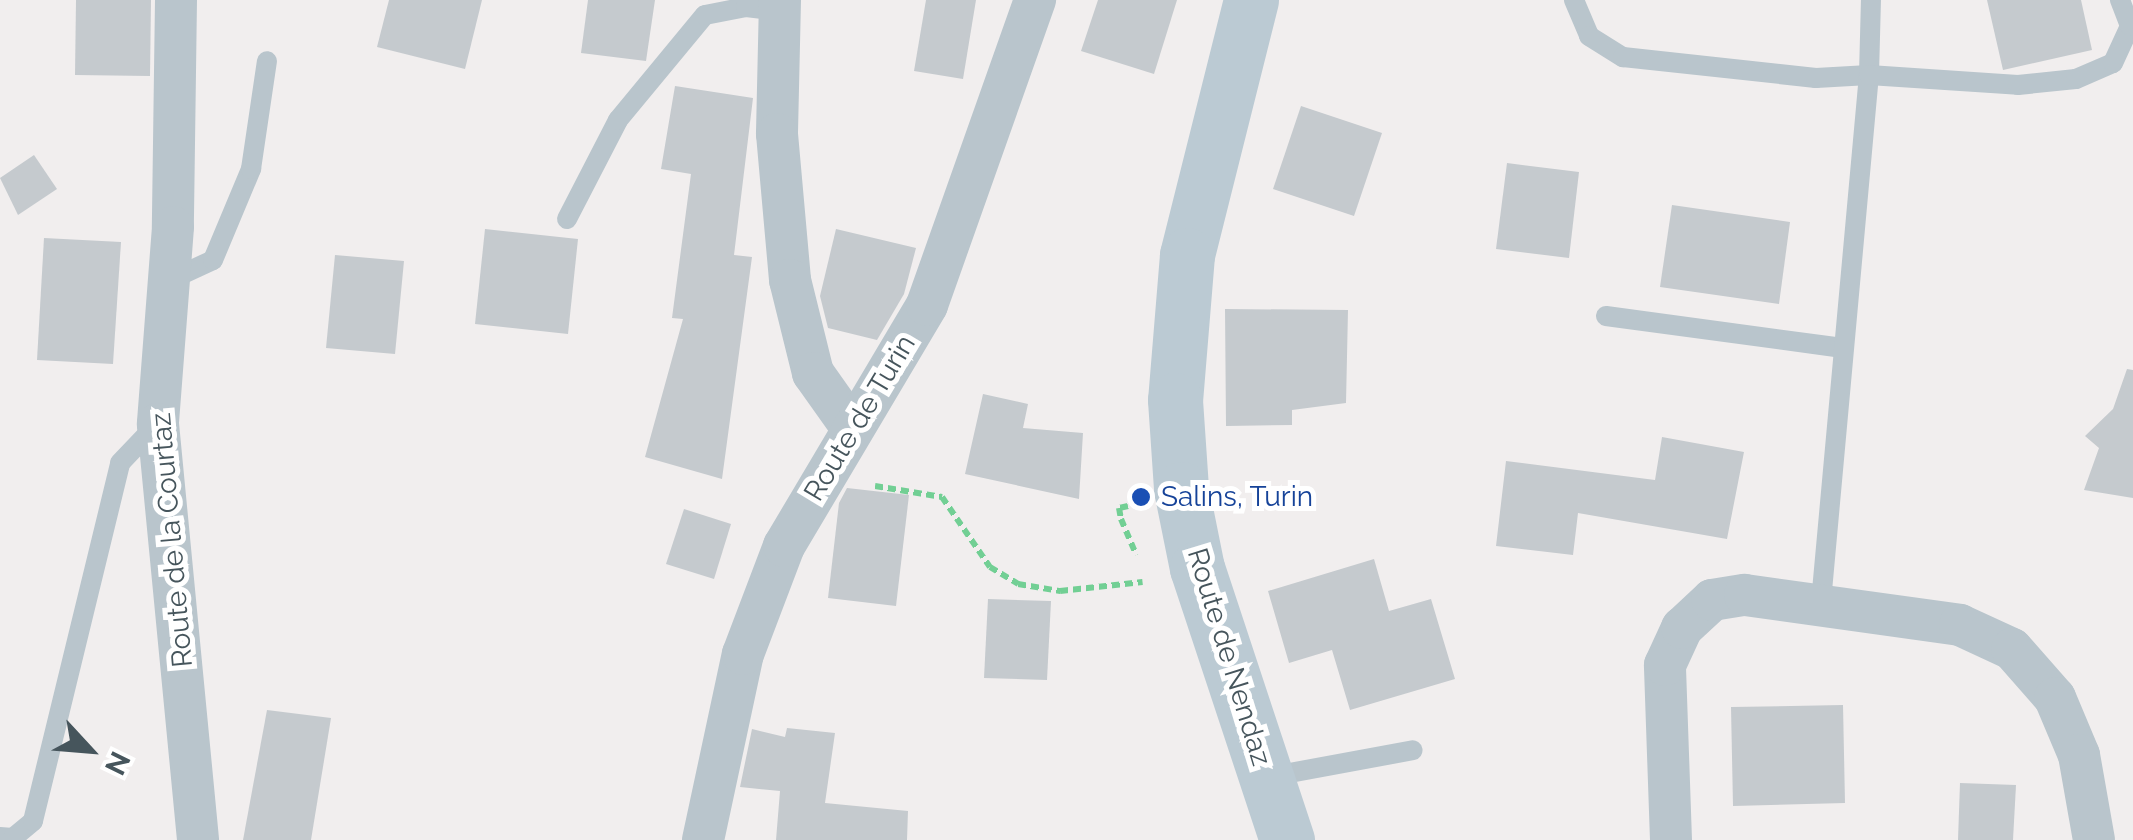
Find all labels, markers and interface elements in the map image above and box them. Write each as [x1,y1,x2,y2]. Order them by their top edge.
street label: Route de Turin [797,329,923,507]
street label: Route de la Courtaz [144,411,200,669]
place label: Salins, Turin [1161,480,1314,514]
marker: Salins, Turin [1130,486,1152,508]
street label: Route de Nendaz [1180,544,1278,770]
north arrow [40,700,140,800]
text: N [98,747,137,780]

